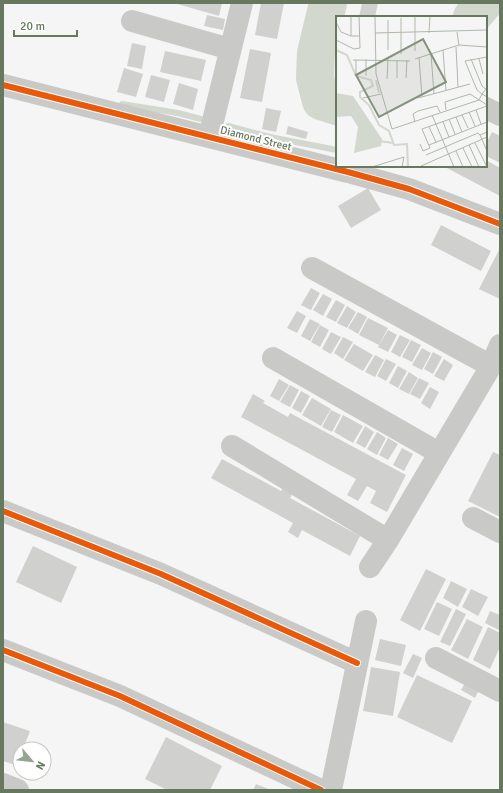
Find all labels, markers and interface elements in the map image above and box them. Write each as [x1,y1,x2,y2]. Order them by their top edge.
scale bar [14,12,77,38]
inset map [336,16,487,167]
text: 20 m [20,19,45,34]
street label: Diamond Street [219,123,293,154]
north arrow [12,741,52,781]
text: N [33,759,48,772]

